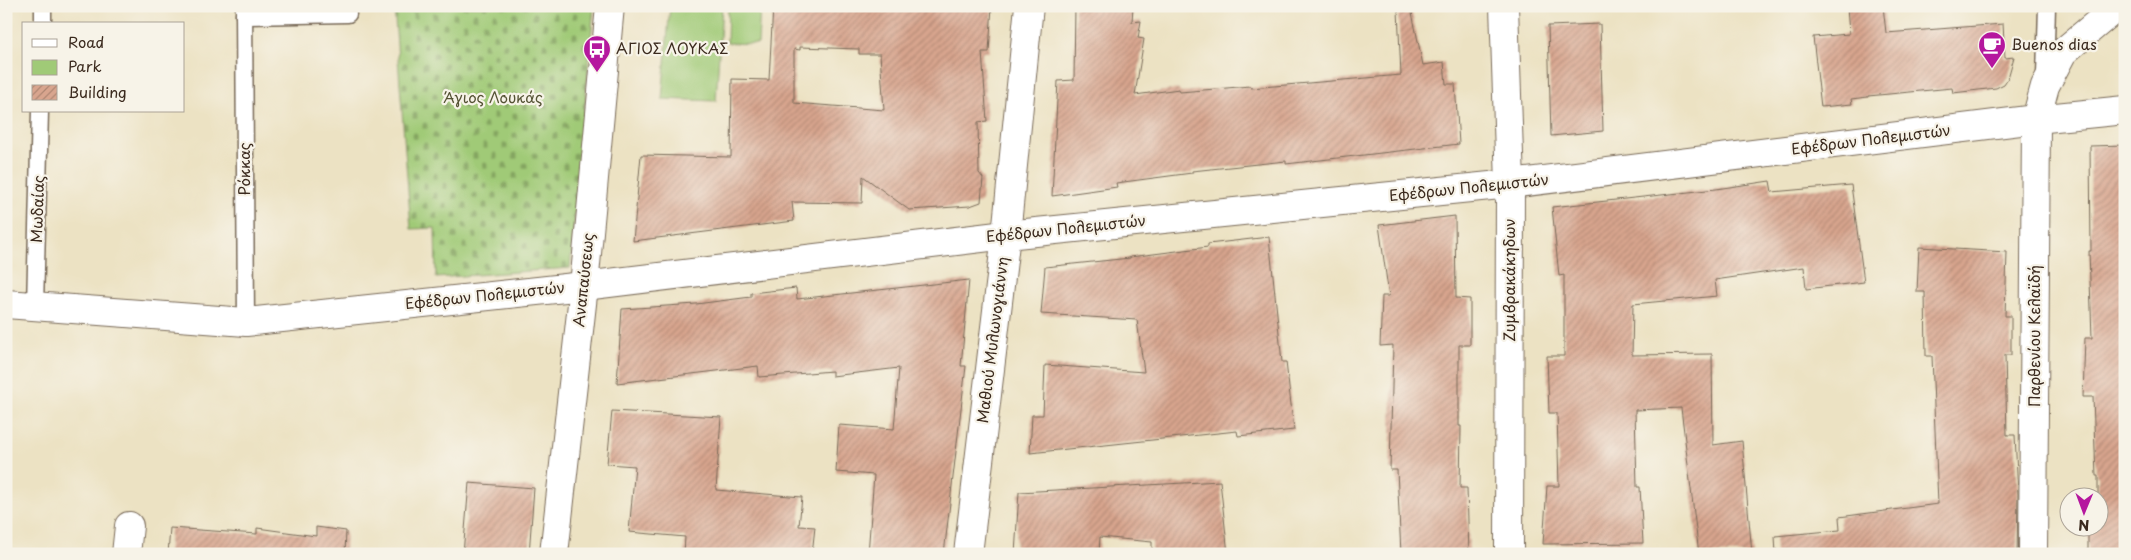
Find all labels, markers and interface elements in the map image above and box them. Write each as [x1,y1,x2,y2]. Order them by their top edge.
legend [22,22,185,112]
text: Road [68,30,104,53]
cafe icon: Buenos dias [1977,30,2007,69]
place label: Buenos dias [2011,32,2097,55]
bus stop icon: ΑΓΙΟΣ ΛΟΥΚΑΣ [582,34,612,73]
place label: ΑΓΙΟΣ ΛΟΥΚΑΣ [616,36,728,59]
text: Park [68,54,102,77]
text: Building [68,80,127,103]
park label: Άγιος Λουκάς [443,85,543,108]
street label: Εφέδρων Πολεμιστών [1790,117,1952,160]
street label: Ρόκκας [232,142,255,196]
street label: Εφέδρων Πολεμιστών [1388,167,1550,206]
street label: Μωδαίας [24,175,49,243]
street label: Εφέδρων Πολεμιστών [985,208,1147,247]
street label: Ζυμβρακάκηδων [1497,218,1520,342]
street label: Αναπαύσεως [566,231,599,328]
street label: Μαθιού Μυλωνογιάννη [970,255,1013,424]
street label: Παρθενίου Κελαϊδή [2022,265,2045,407]
street label: Εφέδρων Πολεμιστών [404,275,566,314]
north arrow [2058,488,2108,538]
text: N [2078,515,2089,536]

